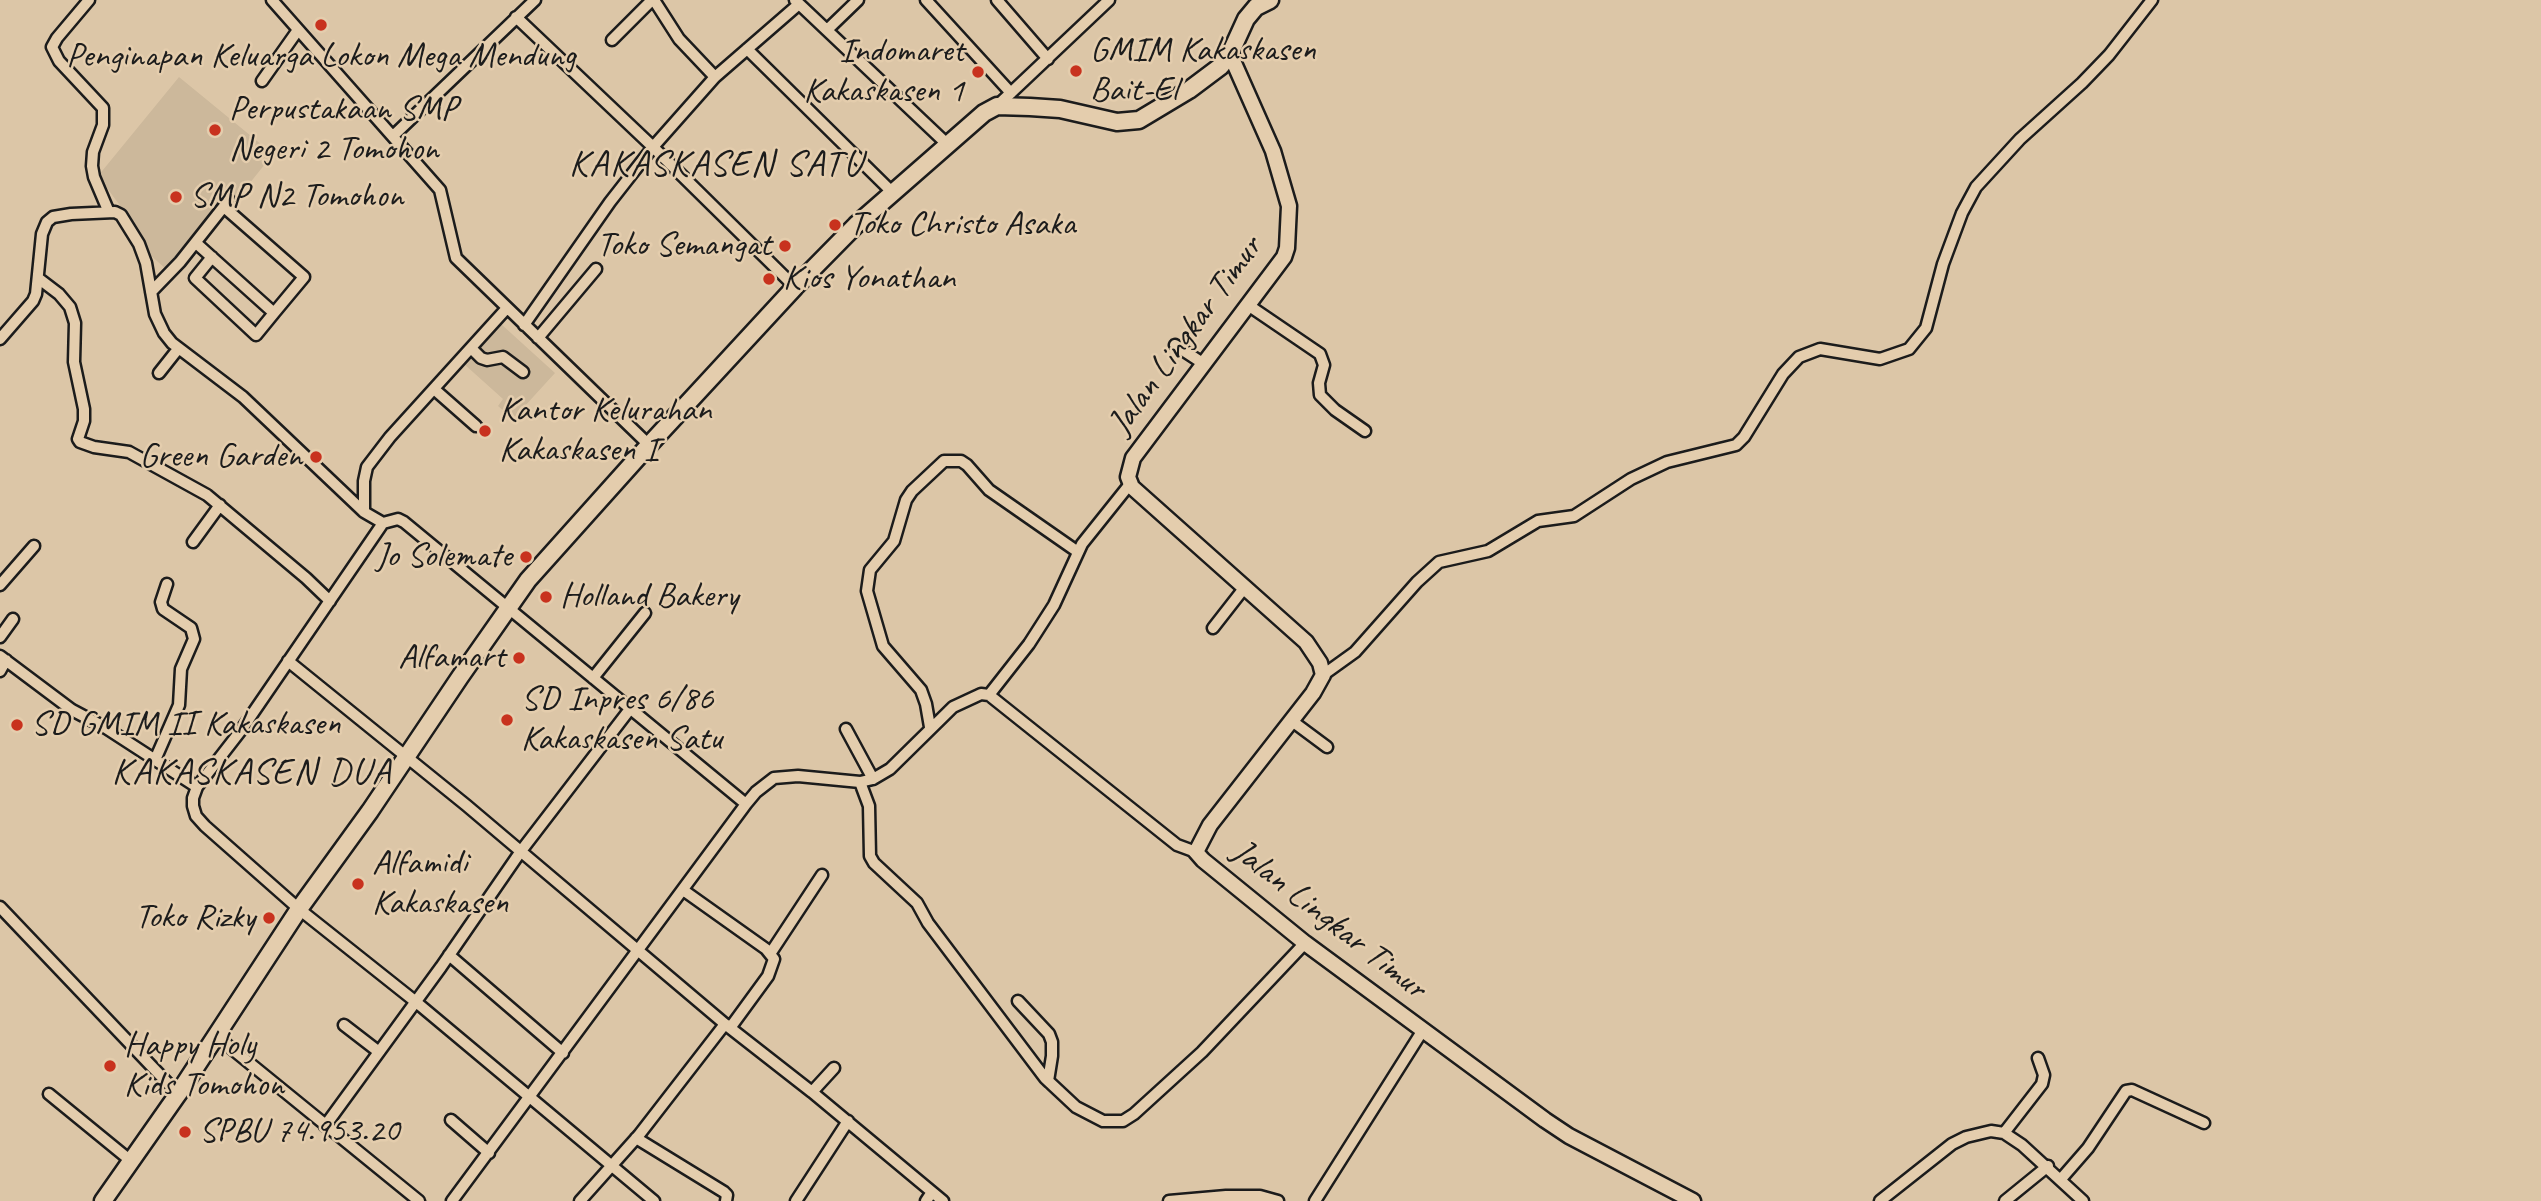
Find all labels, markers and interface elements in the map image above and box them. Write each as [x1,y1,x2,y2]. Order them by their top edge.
marker: Penginapan Keluarga Lokon Mega Mendung [313,17,329,33]
place label: GMIM Kakaskasen Bait-El [1090,30,1316,112]
place label: Indomaret Kakaskasen 1 [804,31,964,113]
place label: Penginapan Keluarga Lokon Mega Mendung [66,36,576,78]
marker: GMIM Kakaskasen Bait-El [1068,63,1084,79]
marker: Indomaret Kakaskasen 1 [970,64,986,80]
place label: Perpustakaan SMP Negeri 2 Tomohon [229,89,457,171]
marker: Perpustakaan SMP Negeri 2 Tomohon [207,122,223,138]
district label: KAKASKASEN SATU [571,143,861,187]
place label: SMP N2 Tomohon [190,176,403,218]
marker: SMP N2 Tomohon [168,189,184,205]
place label: Toko Christo Asaka [849,204,1075,246]
marker: Toko Christo Asaka [827,217,843,233]
place label: Toko Semangat [597,225,771,267]
street label: Jalan Lingkar Timur [1100,228,1272,444]
marker: Toko Semangat [777,238,793,254]
place label: Kios Yonathan [783,258,955,300]
marker: Kios Yonathan [761,271,777,287]
place label: Kantor Kelurahan Kakaskasen I [499,390,712,472]
marker: Kantor Kelurahan Kakaskasen I [477,423,493,439]
place label: Green Garden [140,436,302,478]
marker: Green Garden [308,449,324,465]
place label: Jo Solemate [376,536,512,578]
marker: Jo Solemate [518,549,534,565]
place label: Holland Bakery [560,576,738,618]
marker: Holland Bakery [538,589,554,605]
place label: Alfamart [398,637,505,679]
marker: Alfamart [511,650,527,666]
place label: SD Inpres 6/86 Kakaskasen Satu [521,679,722,761]
place label: SD GMIM II Kakaskasen [31,704,340,746]
marker: SD Inpres 6/86 Kakaskasen Satu [499,712,515,728]
marker: SD GMIM II Kakaskasen [9,717,25,733]
district label: KAKASKASEN DUA [114,751,390,795]
street label: Jalan Lingkar Timur [1223,831,1435,1009]
place label: Alfamidi Kakaskasen [372,843,508,925]
marker: Alfamidi Kakaskasen [350,876,366,892]
place label: Toko Rizky [135,897,255,939]
marker: Toko Rizky [261,910,277,926]
place label: Happy Holy Kids Tomohon [124,1025,284,1107]
marker: Happy Holy Kids Tomohon [102,1058,118,1074]
place label: SPBU 74.953.20 [199,1111,400,1153]
marker: SPBU 74.953.20 [177,1124,193,1140]

